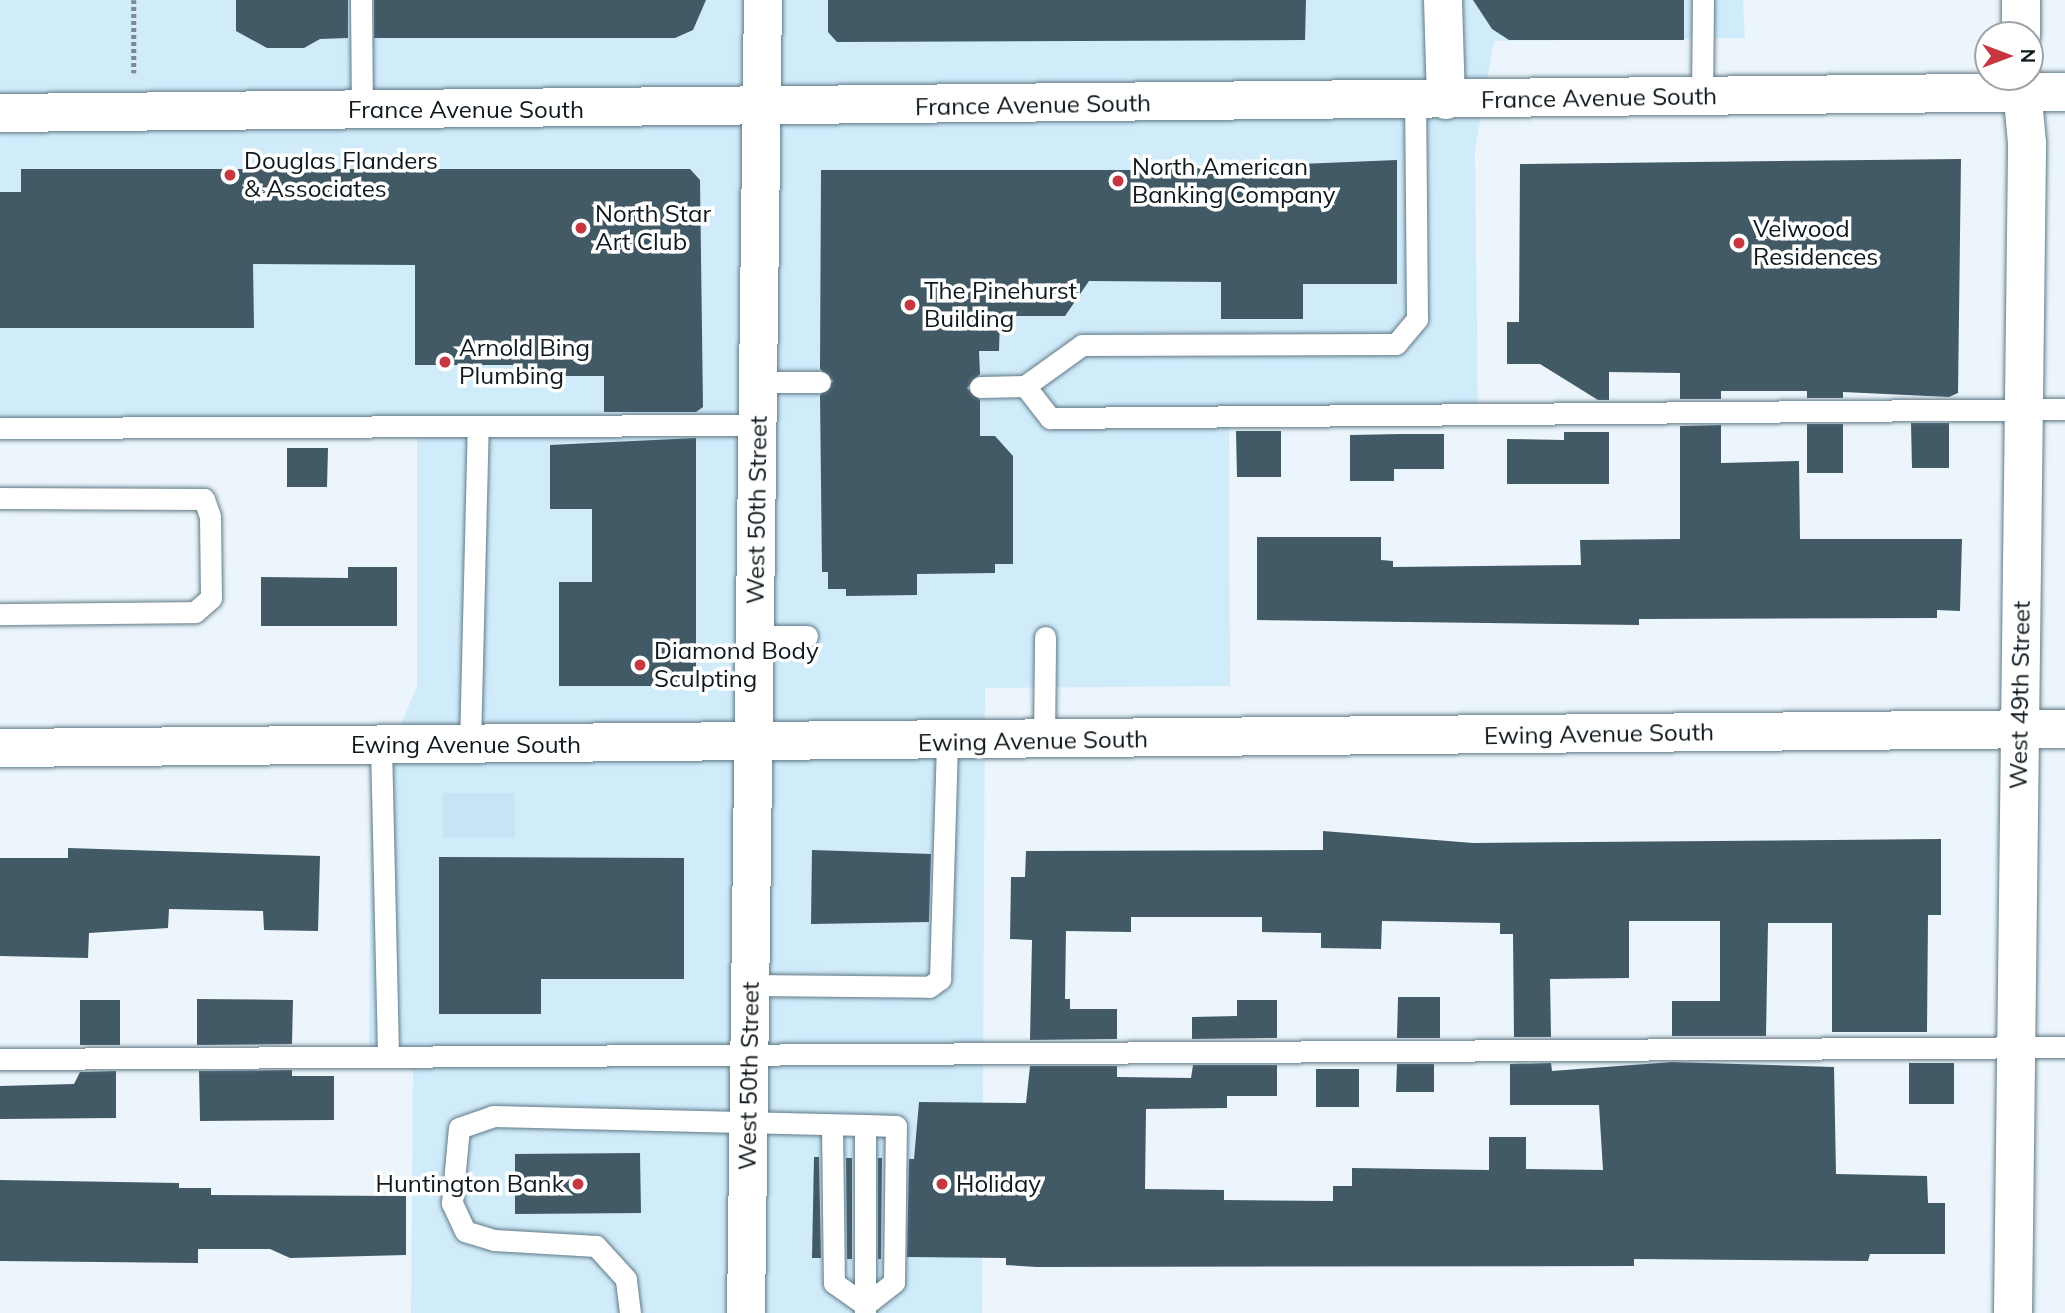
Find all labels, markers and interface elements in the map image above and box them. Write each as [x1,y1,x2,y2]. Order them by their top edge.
north arrow [1974,21,2044,91]
text: N [2016,49,2040,63]
street label: France Avenue South [1481,82,1717,114]
street label: France Avenue South [915,89,1151,121]
street label: France Avenue South [348,96,584,124]
place label: Douglas Flanders & Associates [244,147,438,203]
place label: North American Banking Company [1132,153,1335,209]
marker: Douglas Flanders & Associates [222,167,238,183]
marker: North American Banking Company [1110,173,1126,189]
place label: North Star Art Club [595,200,711,256]
place label: Velwood Residences [1753,215,1878,271]
marker: North Star Art Club [573,220,589,236]
marker: Velwood Residences [1731,235,1747,251]
place label: The Pinehurst Building [924,277,1077,333]
marker: The Pinehurst Building [902,297,918,313]
place label: Arnold Bing Plumbing [459,334,590,390]
marker: Arnold Bing Plumbing [437,354,453,370]
street label: West 50th Street [741,415,773,605]
street label: West 49th Street [2004,600,2036,790]
place label: Diamond Body Sculpting [654,637,819,693]
marker: Diamond Body Sculpting [632,657,648,673]
street label: Ewing Avenue South [1484,718,1714,750]
street label: Ewing Avenue South [918,725,1148,757]
street label: Ewing Avenue South [351,731,581,759]
street label: West 50th Street [733,981,765,1171]
place label: Huntington Bank [376,1170,564,1198]
place label: Holiday [956,1170,1041,1198]
marker: Huntington Bank [570,1176,586,1192]
marker: Holiday [934,1176,950,1192]

